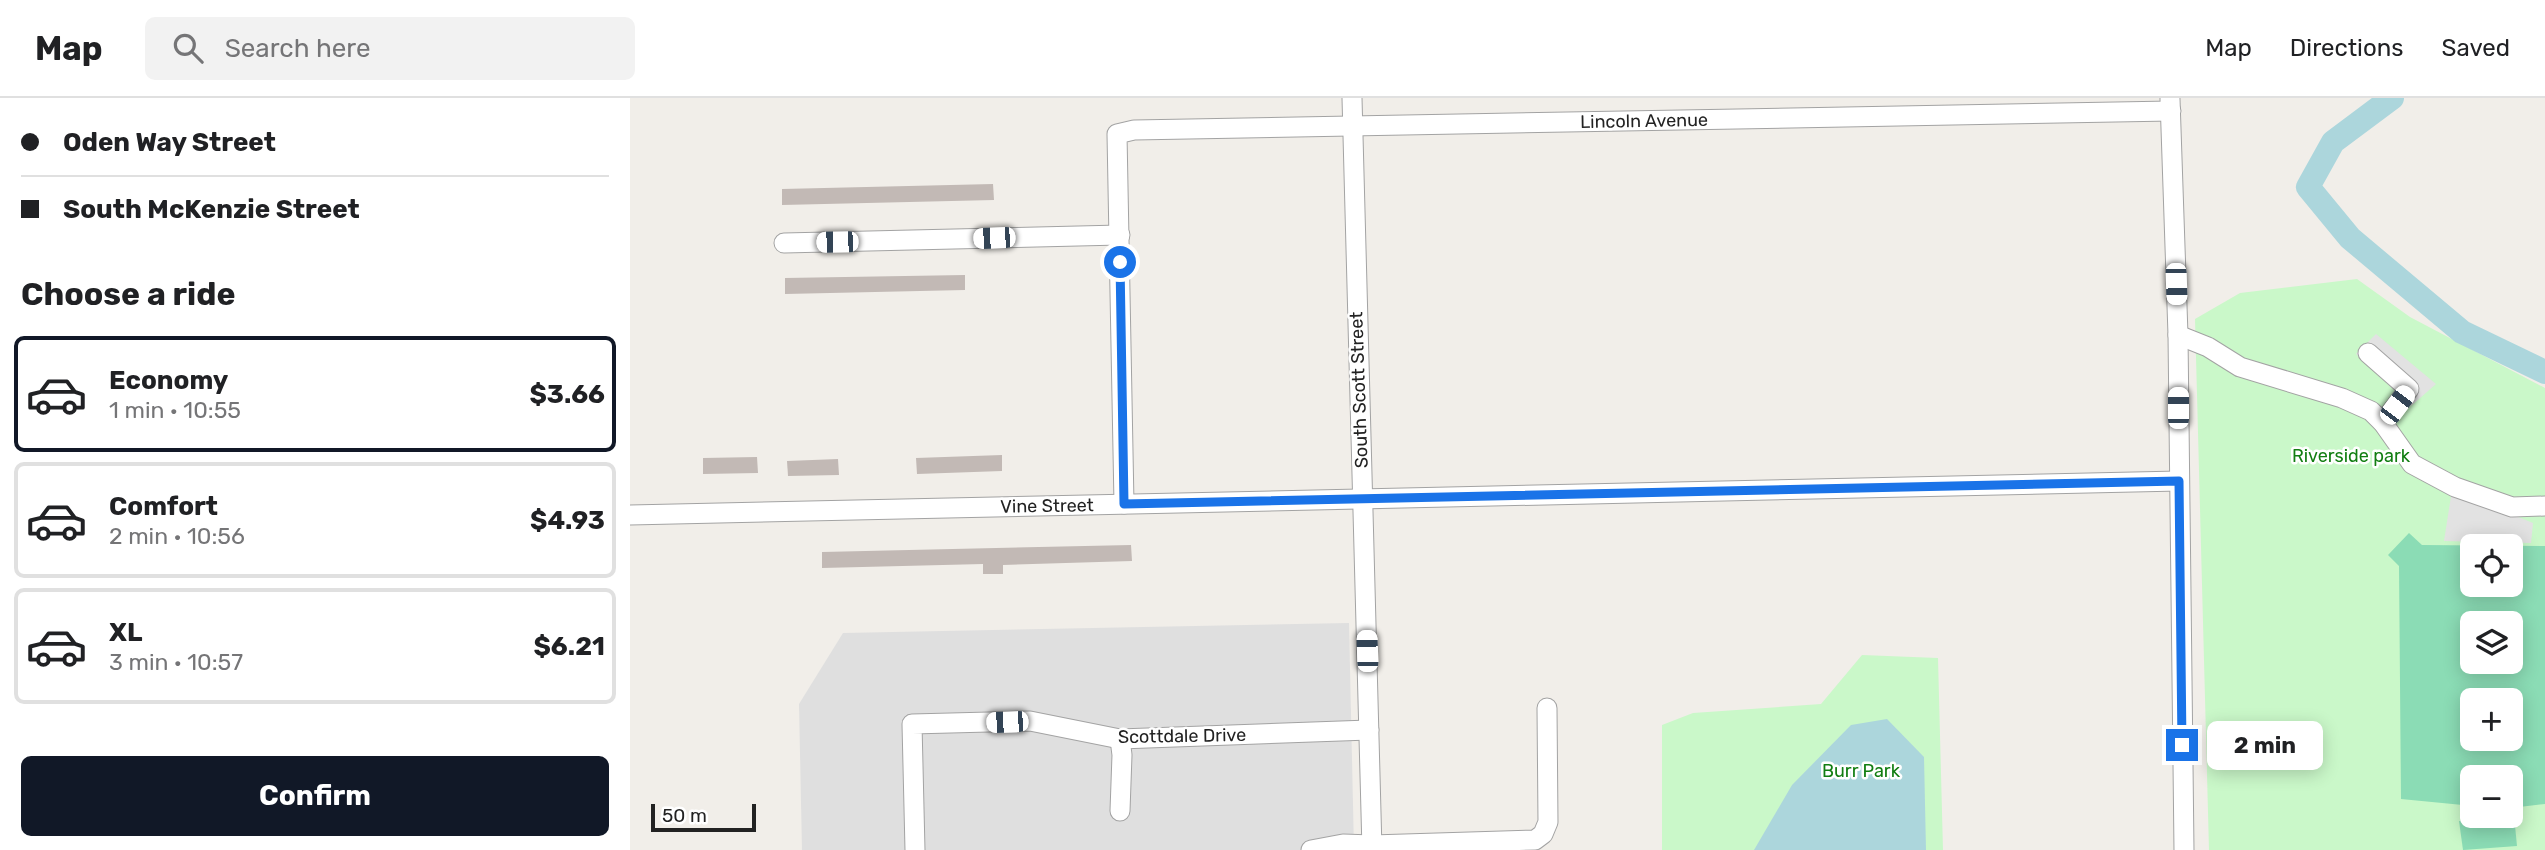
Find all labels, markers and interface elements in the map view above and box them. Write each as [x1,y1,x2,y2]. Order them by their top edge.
search box [145,17,635,80]
text: Map [35,29,103,68]
icon: search [169,29,207,67]
text: Search here [225,33,370,64]
text: Map [2205,34,2252,62]
text: Directions [2290,34,2403,62]
text: Saved [2441,34,2510,62]
street label: Lincoln Avenue [1580,109,1708,133]
text: Oden Way Street [63,127,276,158]
text: South McKenzie Street [63,194,360,225]
car [973,227,1016,249]
car [816,231,859,253]
route start [1104,246,1136,278]
car [2165,263,2188,305]
text: Choose a ride [21,275,235,313]
street label: South Scott Street [1345,311,1373,469]
icon: car [25,363,88,426]
text: Economy [109,365,228,396]
text: $3.66 [529,379,605,410]
car [2376,382,2419,428]
car [2168,387,2189,429]
text: 1 min · 10:55 [109,396,241,424]
park label: Riverside park [2292,445,2411,467]
icon: car [25,489,88,552]
text: Comfort [109,491,218,522]
street label: Vine Street [1000,494,1094,518]
text: $4.93 [530,505,605,536]
text: 2 min · 10:56 [109,522,245,550]
map controls [2460,534,2523,828]
button: locate [2460,534,2523,597]
button: layers [2460,611,2523,674]
icon: car [25,615,88,678]
text: XL [109,617,142,648]
car [1356,630,1379,672]
text: $6.21 [533,631,605,662]
text: 3 min · 10:57 [109,648,243,676]
button: + [2460,688,2523,751]
car [986,711,1029,733]
callout: 2 min [2206,720,2322,770]
street label: Scottdale Drive [1118,724,1246,748]
route end [2166,729,2198,761]
text: 2 min [2234,731,2296,759]
button: Confirm [21,756,609,836]
park label: Burr Park [1822,760,1901,782]
button: − [2460,765,2523,828]
scale bar [651,801,756,833]
text: 50 m [662,804,707,827]

